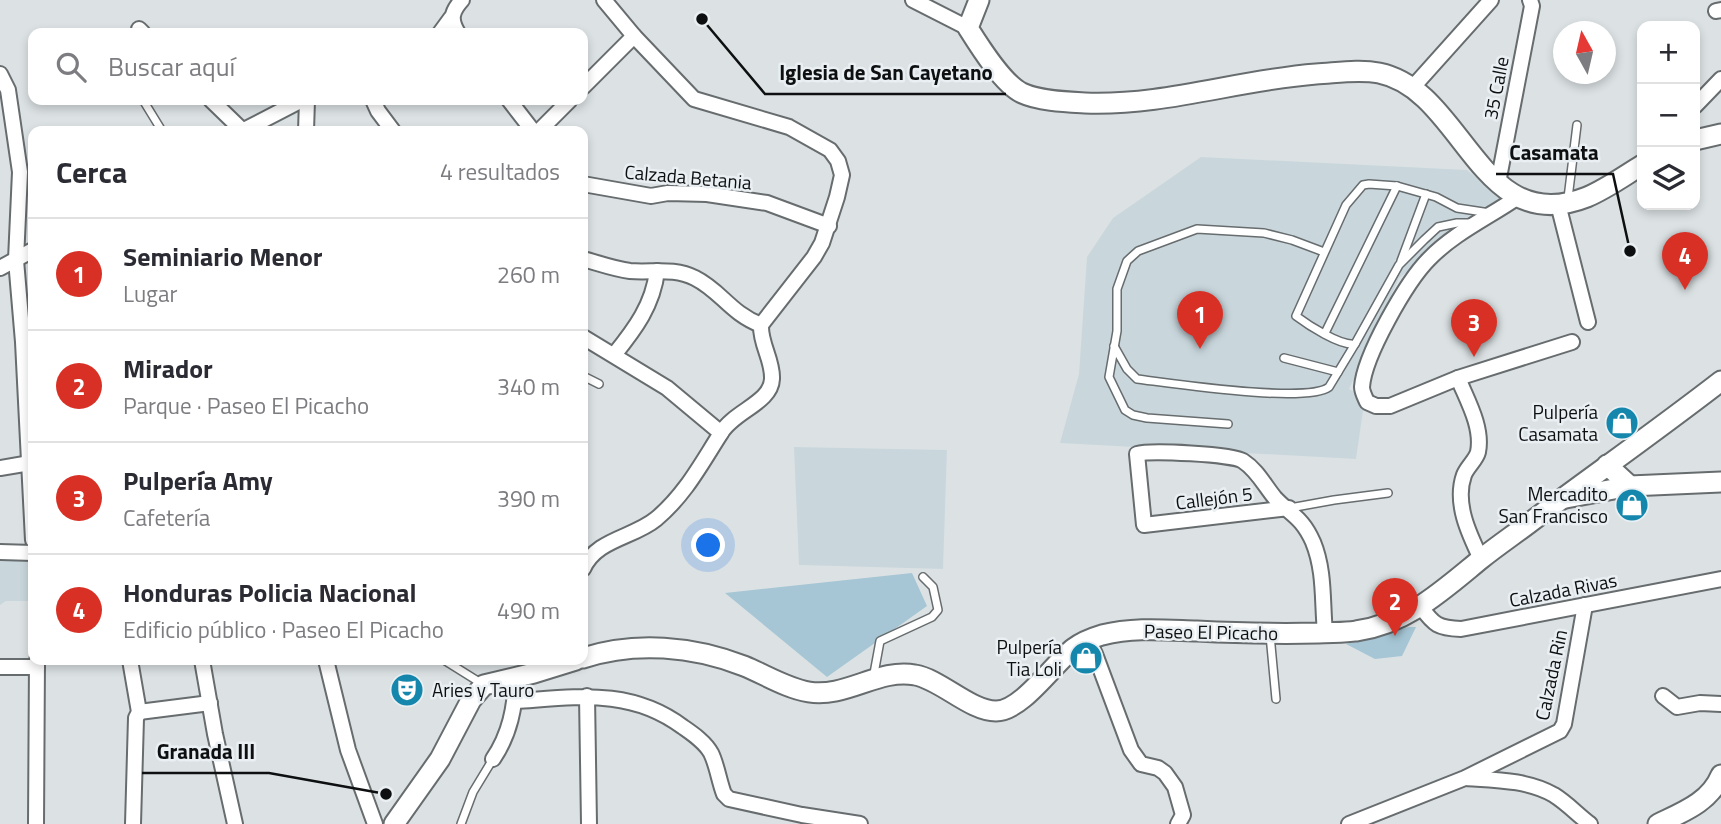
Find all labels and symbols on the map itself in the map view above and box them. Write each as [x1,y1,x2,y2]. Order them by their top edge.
north arrow [1553,21,1616,84]
callout: Iglesia de San Cayetano [765,52,1006,94]
street label: 35 Calle [1475,54,1516,122]
text: Iglesia de San Cayetano [779,56,993,88]
callout: Casamata [1496,132,1613,174]
text: Casamata [1509,136,1599,168]
street label: Calzada Betania [623,157,753,197]
pin: 4 [1662,232,1708,290]
pin: 1 [1177,291,1223,349]
pin: 3 [1451,299,1497,357]
place label: Pulpería Casamata [1518,397,1598,448]
shop icon: Pulpería Casamata [1603,404,1641,442]
street label: Callejón 5 [1174,478,1254,517]
place label: Mercadito San Francisco [1498,479,1608,530]
shop icon: Mercadito San Francisco [1613,486,1651,524]
your location [691,528,725,562]
street label: Calzada Rivas [1506,565,1620,614]
pin: 2 [1372,578,1418,636]
street label: Paseo El Picacho [1144,616,1278,647]
street label: Calzada Rin [1527,627,1574,723]
place label: Pulpería Tia Loli [996,632,1062,683]
shop icon: Pulpería Tia Loli [1067,639,1105,677]
theatre icon: Aries y Tauro [388,671,426,709]
place label: Aries y Tauro [432,675,534,704]
callout: Granada III [142,731,269,773]
text: Granada III [157,735,255,767]

